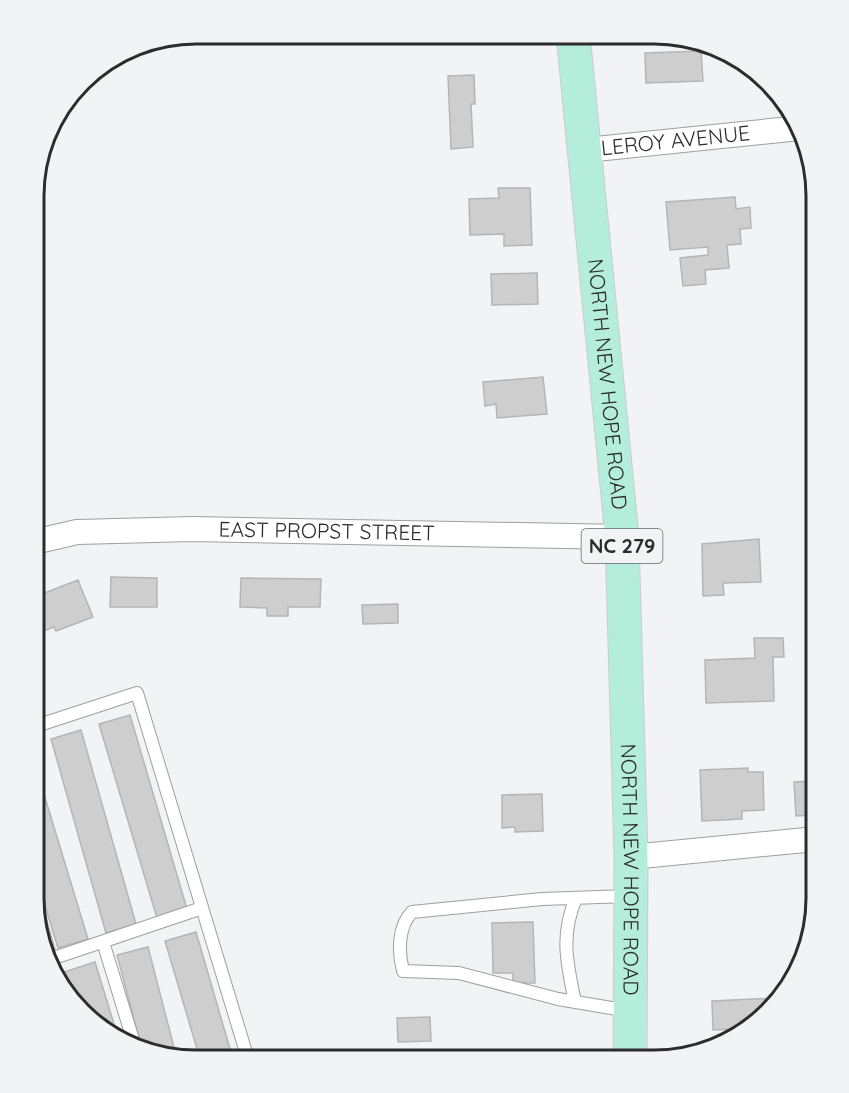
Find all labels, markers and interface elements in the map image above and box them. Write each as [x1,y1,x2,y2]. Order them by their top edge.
street label: LEROY AVENUE [600,119,751,160]
street label: NORTH NEW HOPE ROAD [583,258,633,511]
street label: EAST PROPST STREET [218,515,435,546]
road number: NC 279 [582,529,662,563]
street label: NORTH NEW HOPE ROAD [616,743,645,996]

